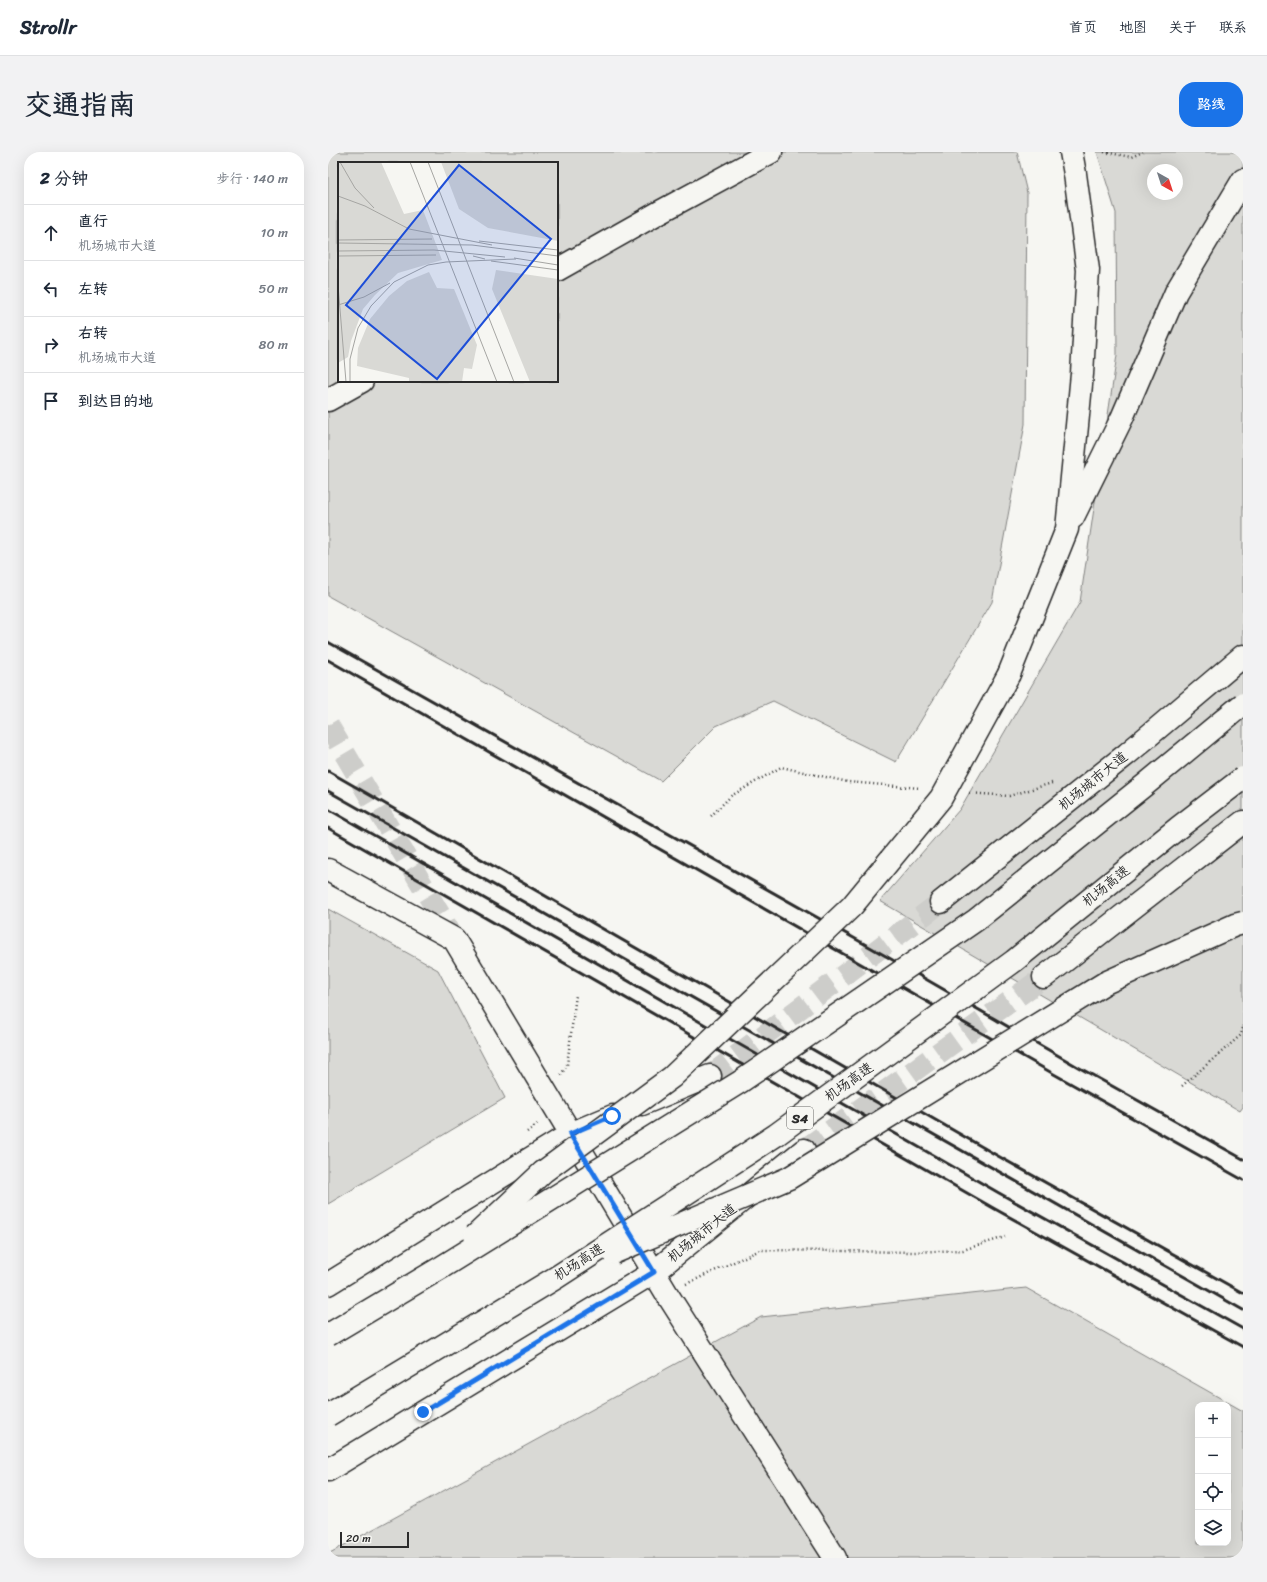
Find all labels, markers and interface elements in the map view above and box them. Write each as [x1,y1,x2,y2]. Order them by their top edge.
text: Strollr [20,11,76,44]
text: 首页 [1069,15,1097,40]
text: 地图 [1119,15,1147,40]
text: 关于 [1169,15,1197,40]
text: 联系 [1219,15,1247,40]
text: 交通指南 [24,80,136,129]
button: 路线 [1179,82,1243,127]
inset map [338,162,558,382]
text: 2 分钟 [40,163,88,193]
north arrow [1147,164,1183,200]
text: 步行 · 140 m [216,167,288,190]
text: 直行 [78,208,108,234]
text: 10 m [261,221,288,244]
icon: ahead [40,222,62,244]
text: 机场城市大道 [78,234,156,257]
text: 左转 [78,276,108,302]
text: 50 m [258,277,288,300]
icon: left [40,278,62,300]
text: 右转 [78,320,108,346]
text: 80 m [259,333,288,356]
icon: right [40,334,62,356]
text: 机场城市大道 [78,346,156,369]
text: 到达目的地 [78,388,153,414]
icon: arrive [40,390,62,412]
street label: 机场城市大道 [1052,745,1134,817]
street label: 机场高速 [1076,859,1136,913]
street label: 机场高速 [819,1055,879,1109]
route start [603,1107,621,1125]
road number: S4 [787,1107,813,1129]
street label: 机场城市大道 [661,1197,743,1269]
street label: 机场高速 [549,1236,609,1288]
map controls [1195,1402,1231,1546]
button: + [1195,1402,1231,1438]
route end [414,1403,432,1421]
button: − [1195,1438,1231,1474]
button: locate [1195,1474,1231,1510]
button: layers [1195,1510,1231,1546]
text: 20 m [346,1529,371,1548]
scale bar [340,1530,409,1549]

